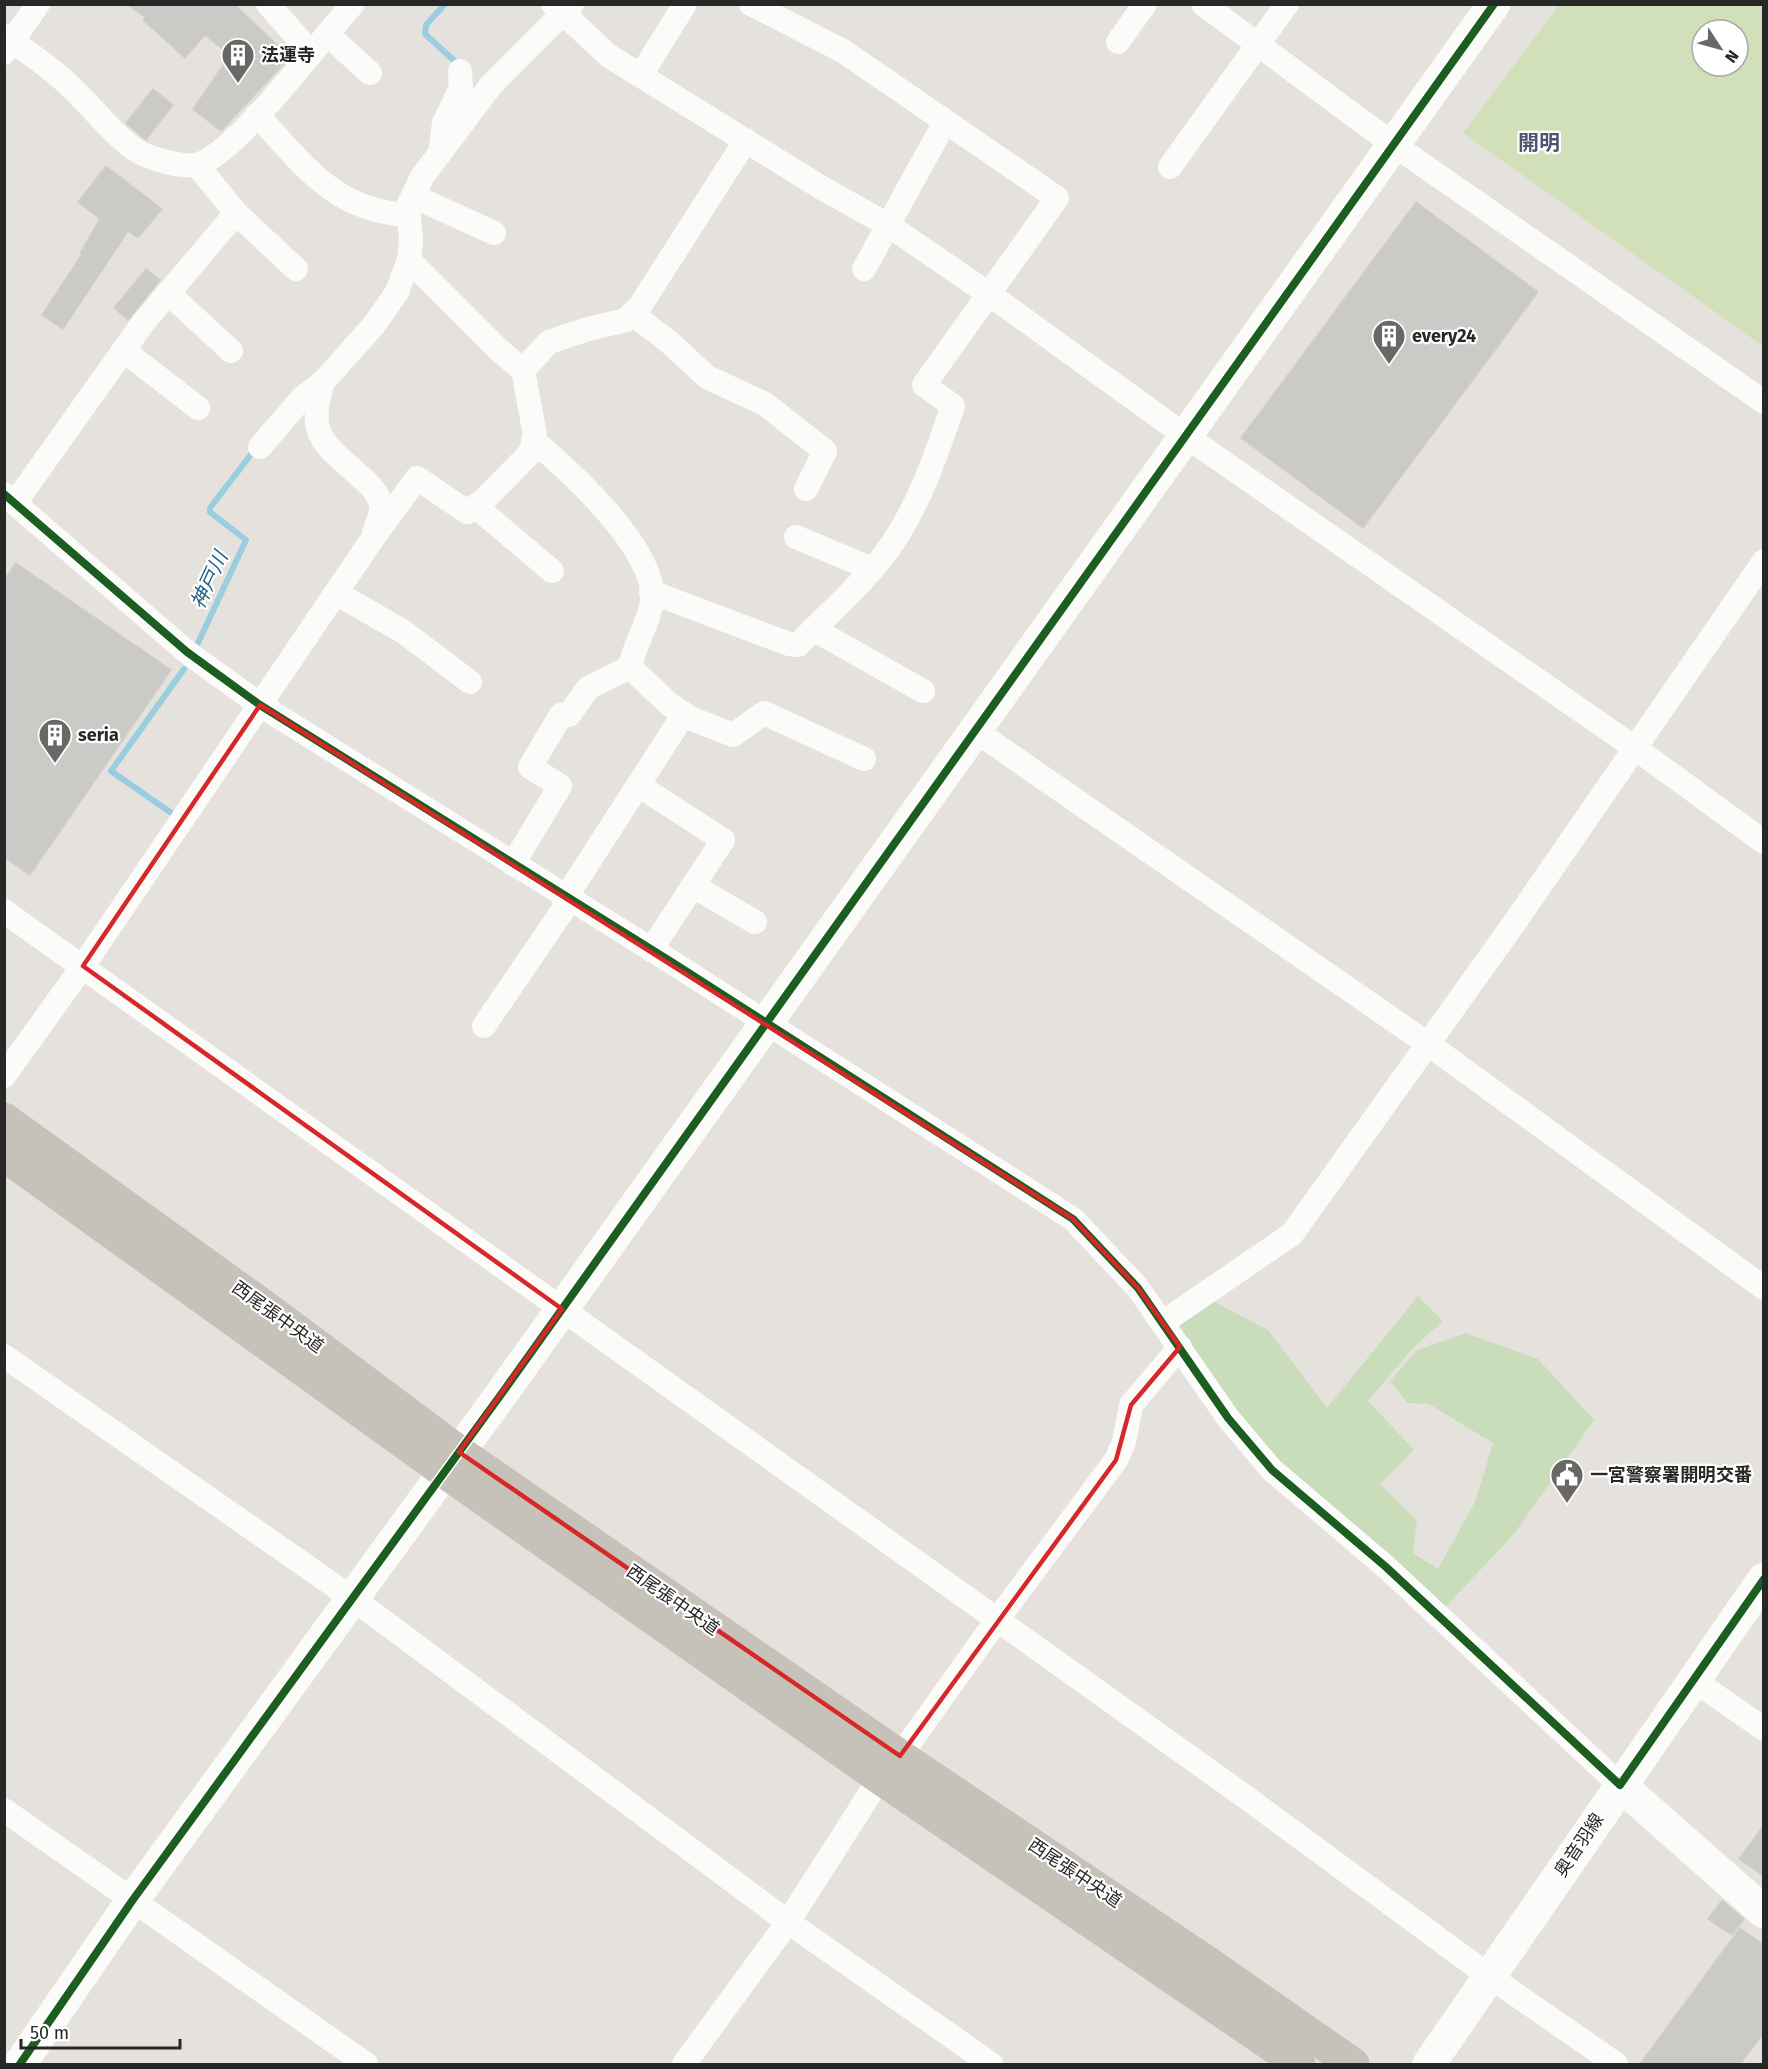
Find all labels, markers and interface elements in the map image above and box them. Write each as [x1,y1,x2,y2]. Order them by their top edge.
north arrow [1690,18,1750,78]
building icon: 法運寺 [220,37,256,84]
place label: 法運寺 [261,44,315,66]
text: N [1721,47,1743,66]
district label: 開明 [1518,130,1560,156]
building icon: every24 [1371,318,1407,365]
place label: every24 [1412,325,1476,347]
water label: 神戸川 [185,546,233,612]
building icon: seria [37,717,73,764]
place label: seria [78,724,119,746]
street label: 西尾張中央道 [228,1276,328,1358]
public building icon: 一宮警察署開明交番 [1549,1457,1585,1504]
place label: 一宮警察署開明交番 [1590,1464,1752,1486]
street label: 西尾張中央道 [622,1560,724,1640]
street label: 奥音羽線 [1550,1809,1608,1881]
street label: 西尾張中央道 [1024,1834,1126,1912]
scale bar [21,2012,180,2050]
text: 50 m [30,2022,69,2044]

